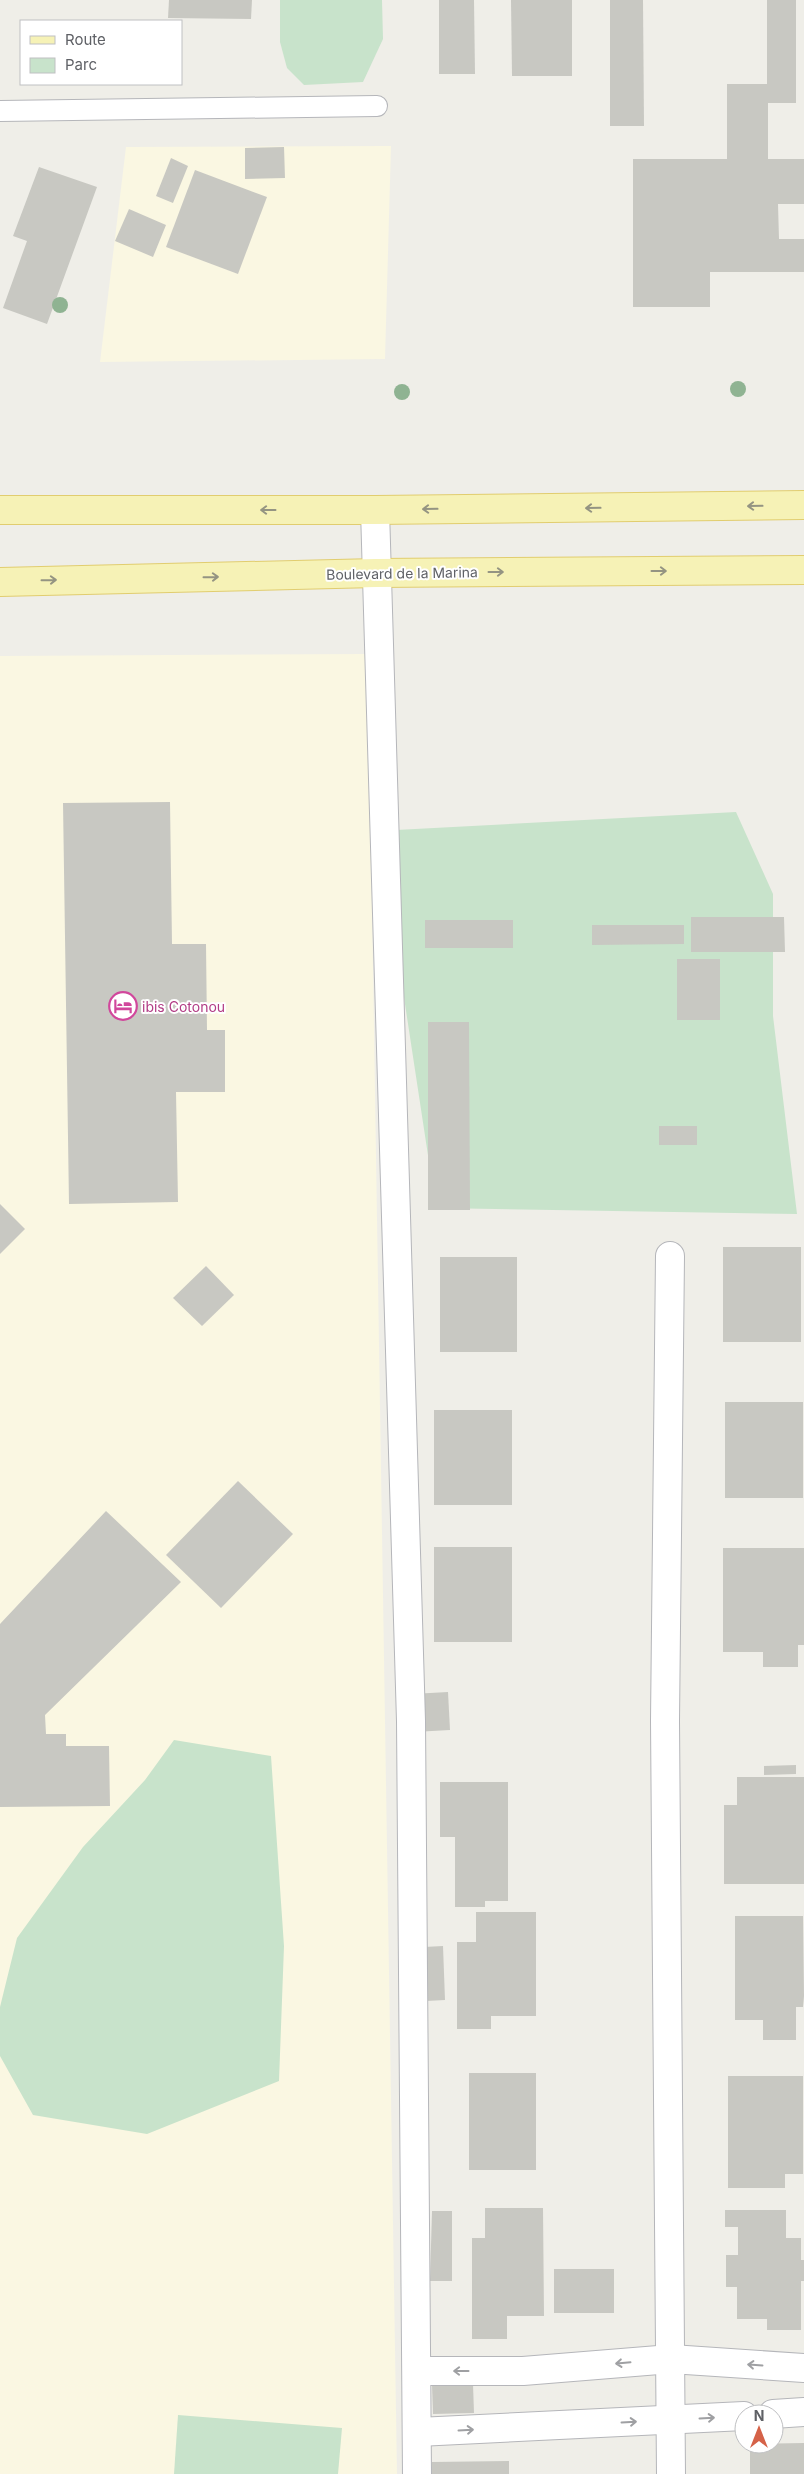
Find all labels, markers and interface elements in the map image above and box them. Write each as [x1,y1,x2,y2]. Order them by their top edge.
legend [20,20,182,85]
text: Route [65,30,106,49]
text: Parc [65,55,97,74]
one-way arrow [748,501,764,511]
one-way arrow [585,503,601,512]
one-way arrow [423,504,439,514]
one-way arrow [260,505,276,515]
street label: Boulevard de la Marina [326,563,478,583]
one-way arrow [650,566,666,576]
one-way arrow [488,567,504,577]
one-way arrow [203,572,219,581]
one-way arrow [40,576,56,585]
hotel icon: ibis Cotonou [108,991,138,1021]
place label: ibis Cotonou [142,998,225,1015]
one-way arrow [615,2358,631,2368]
one-way arrow [748,2361,764,2370]
one-way arrow [453,2366,469,2376]
north arrow [734,2404,784,2454]
text: N [754,2407,764,2424]
one-way arrow [699,2413,715,2422]
one-way arrow [620,2417,636,2426]
one-way arrow [458,2425,474,2435]

